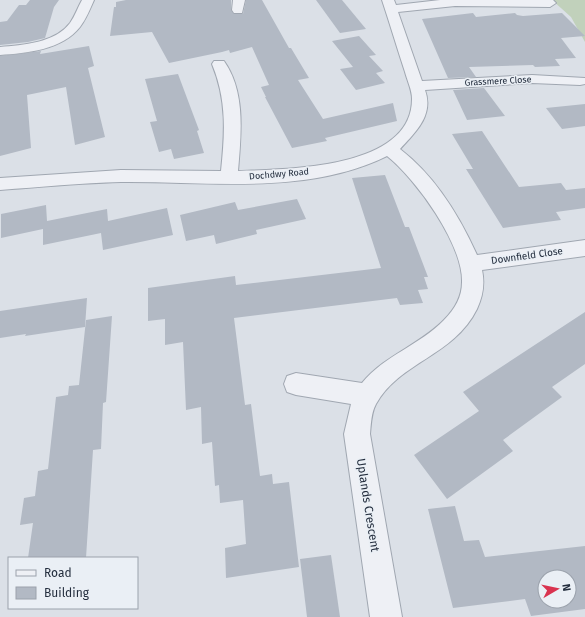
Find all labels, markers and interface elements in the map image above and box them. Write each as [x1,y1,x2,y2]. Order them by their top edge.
street label: Grassmere Close [464,74,532,88]
street label: Dochdwy Road [249,166,309,182]
street label: Downfield Close [490,245,564,267]
street label: Uplands Crescent [354,457,382,553]
legend [8,557,138,609]
text: Road [44,566,72,580]
north arrow [537,569,577,609]
text: N [559,583,573,592]
text: Building [44,586,90,600]

